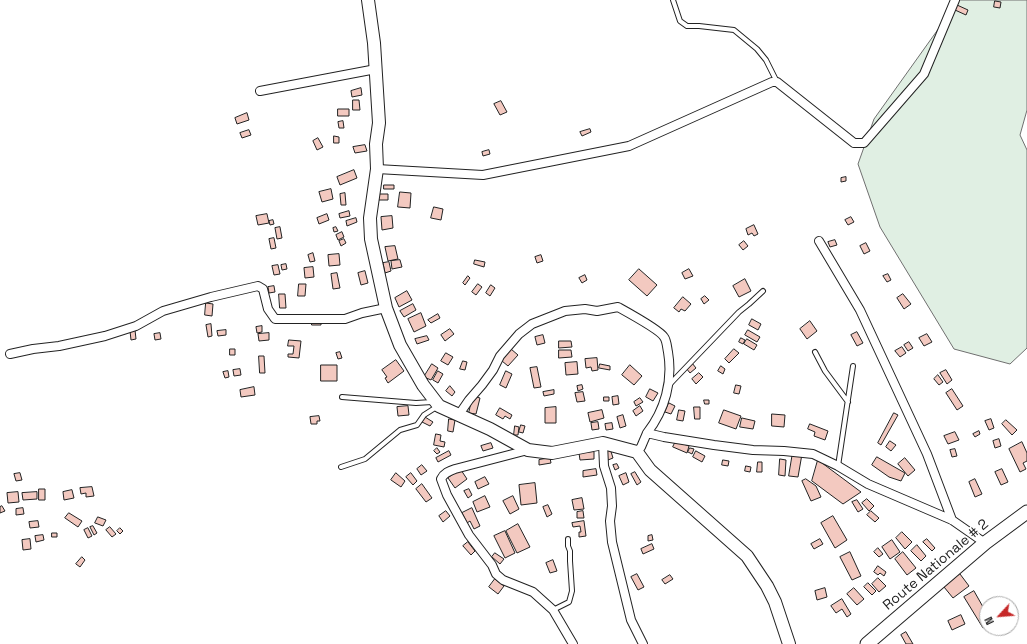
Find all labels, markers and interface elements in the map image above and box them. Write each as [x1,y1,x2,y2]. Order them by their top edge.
street label: Route Nationale # 2 [880,516,992,614]
north arrow [979,596,1019,636]
text: N [981,614,997,627]

